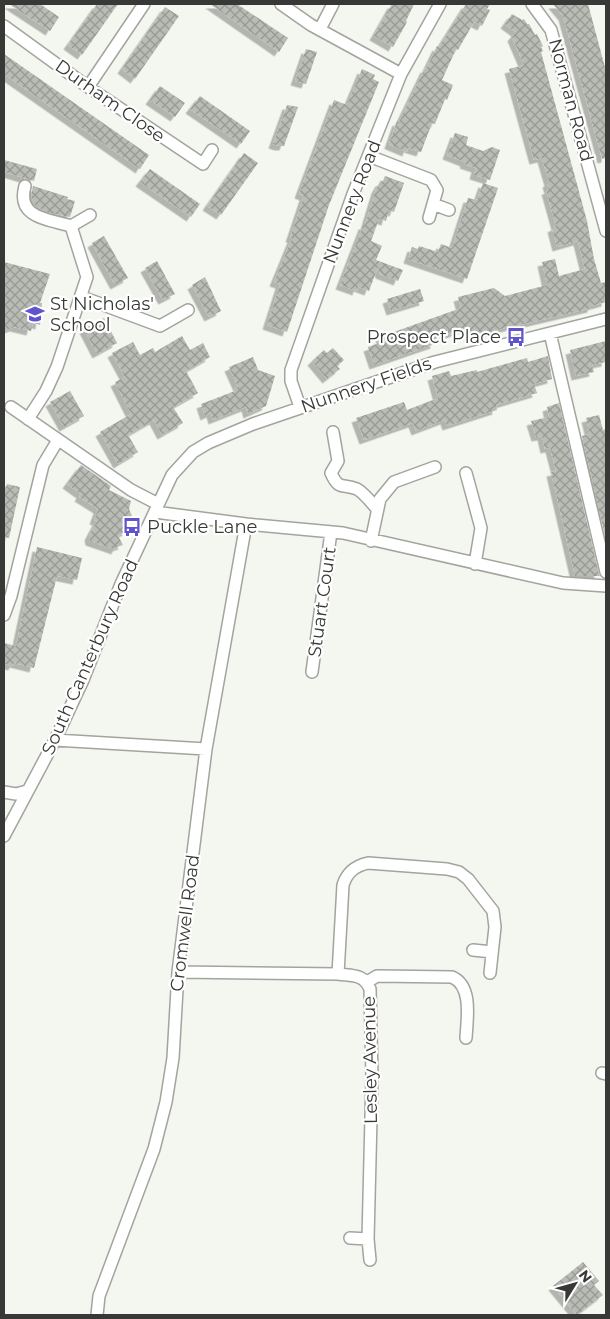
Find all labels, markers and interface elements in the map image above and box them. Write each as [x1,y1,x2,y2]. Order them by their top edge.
street label: Norman Road [544,36,598,164]
street label: Durham Close [51,55,169,147]
street label: Nunnery Road [318,137,386,267]
place label: St Nicholas' School [50,293,154,336]
school or university icon: St Nicholas' School [24,303,46,325]
place label: Prospect Place [367,326,501,348]
bus stop icon: Prospect Place [505,326,527,348]
street label: Nunnery Fields [298,352,434,418]
bus stop icon: Puckle Lane [121,516,143,538]
place label: Puckle Lane [147,516,258,538]
street label: Stuart Court [303,545,341,659]
street label: South Canterbury Road [37,556,143,758]
street label: Cromwell Road [166,853,204,993]
street label: Lesley Avenue [358,996,382,1124]
north arrow [550,1259,600,1309]
text: N [575,1266,596,1286]

